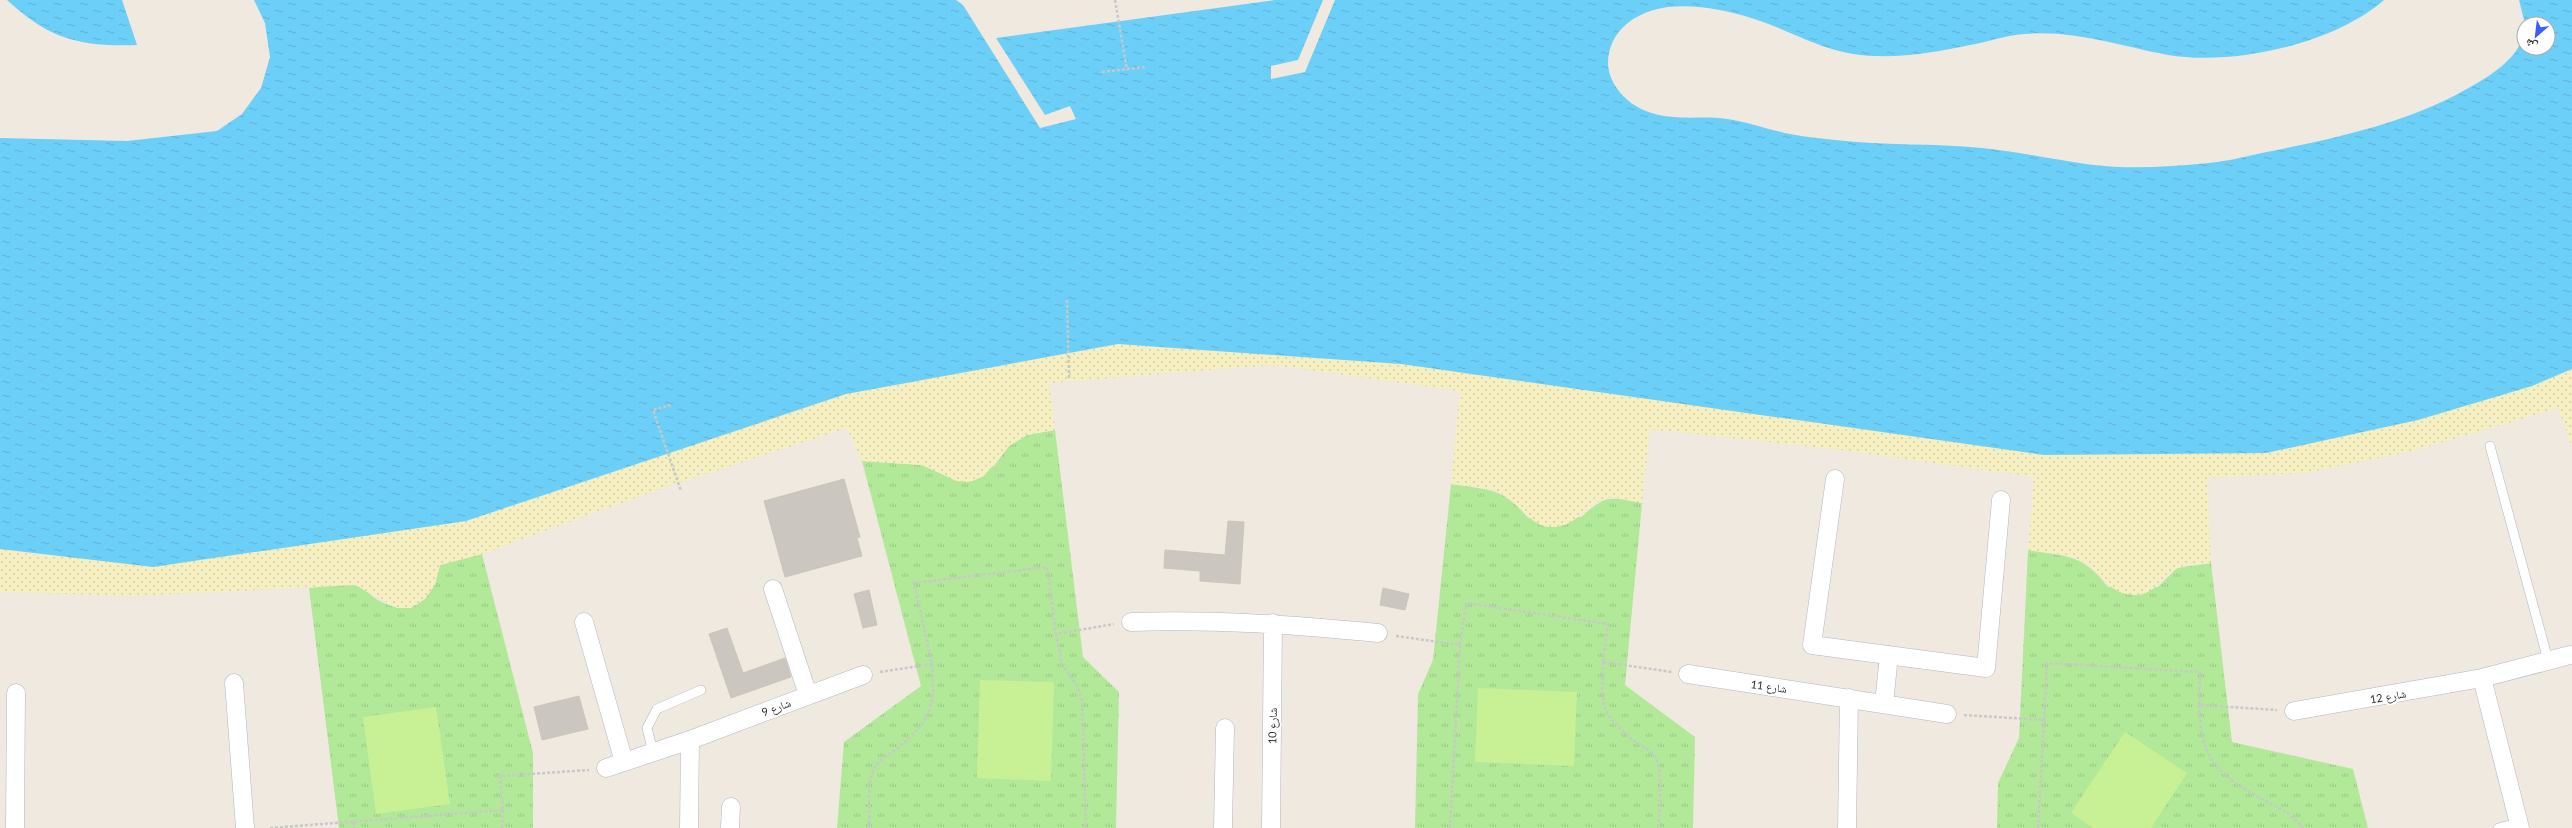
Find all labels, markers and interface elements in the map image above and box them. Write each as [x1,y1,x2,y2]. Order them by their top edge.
north arrow [2516,16,2556,56]
text: ش [2523,35,2540,54]
street label: شارع 11 [1750,677,1788,696]
street label: شارع 12 [2369,686,2407,707]
street label: شارع 9 [760,696,793,719]
street label: شارع 10 [1265,708,1280,744]

